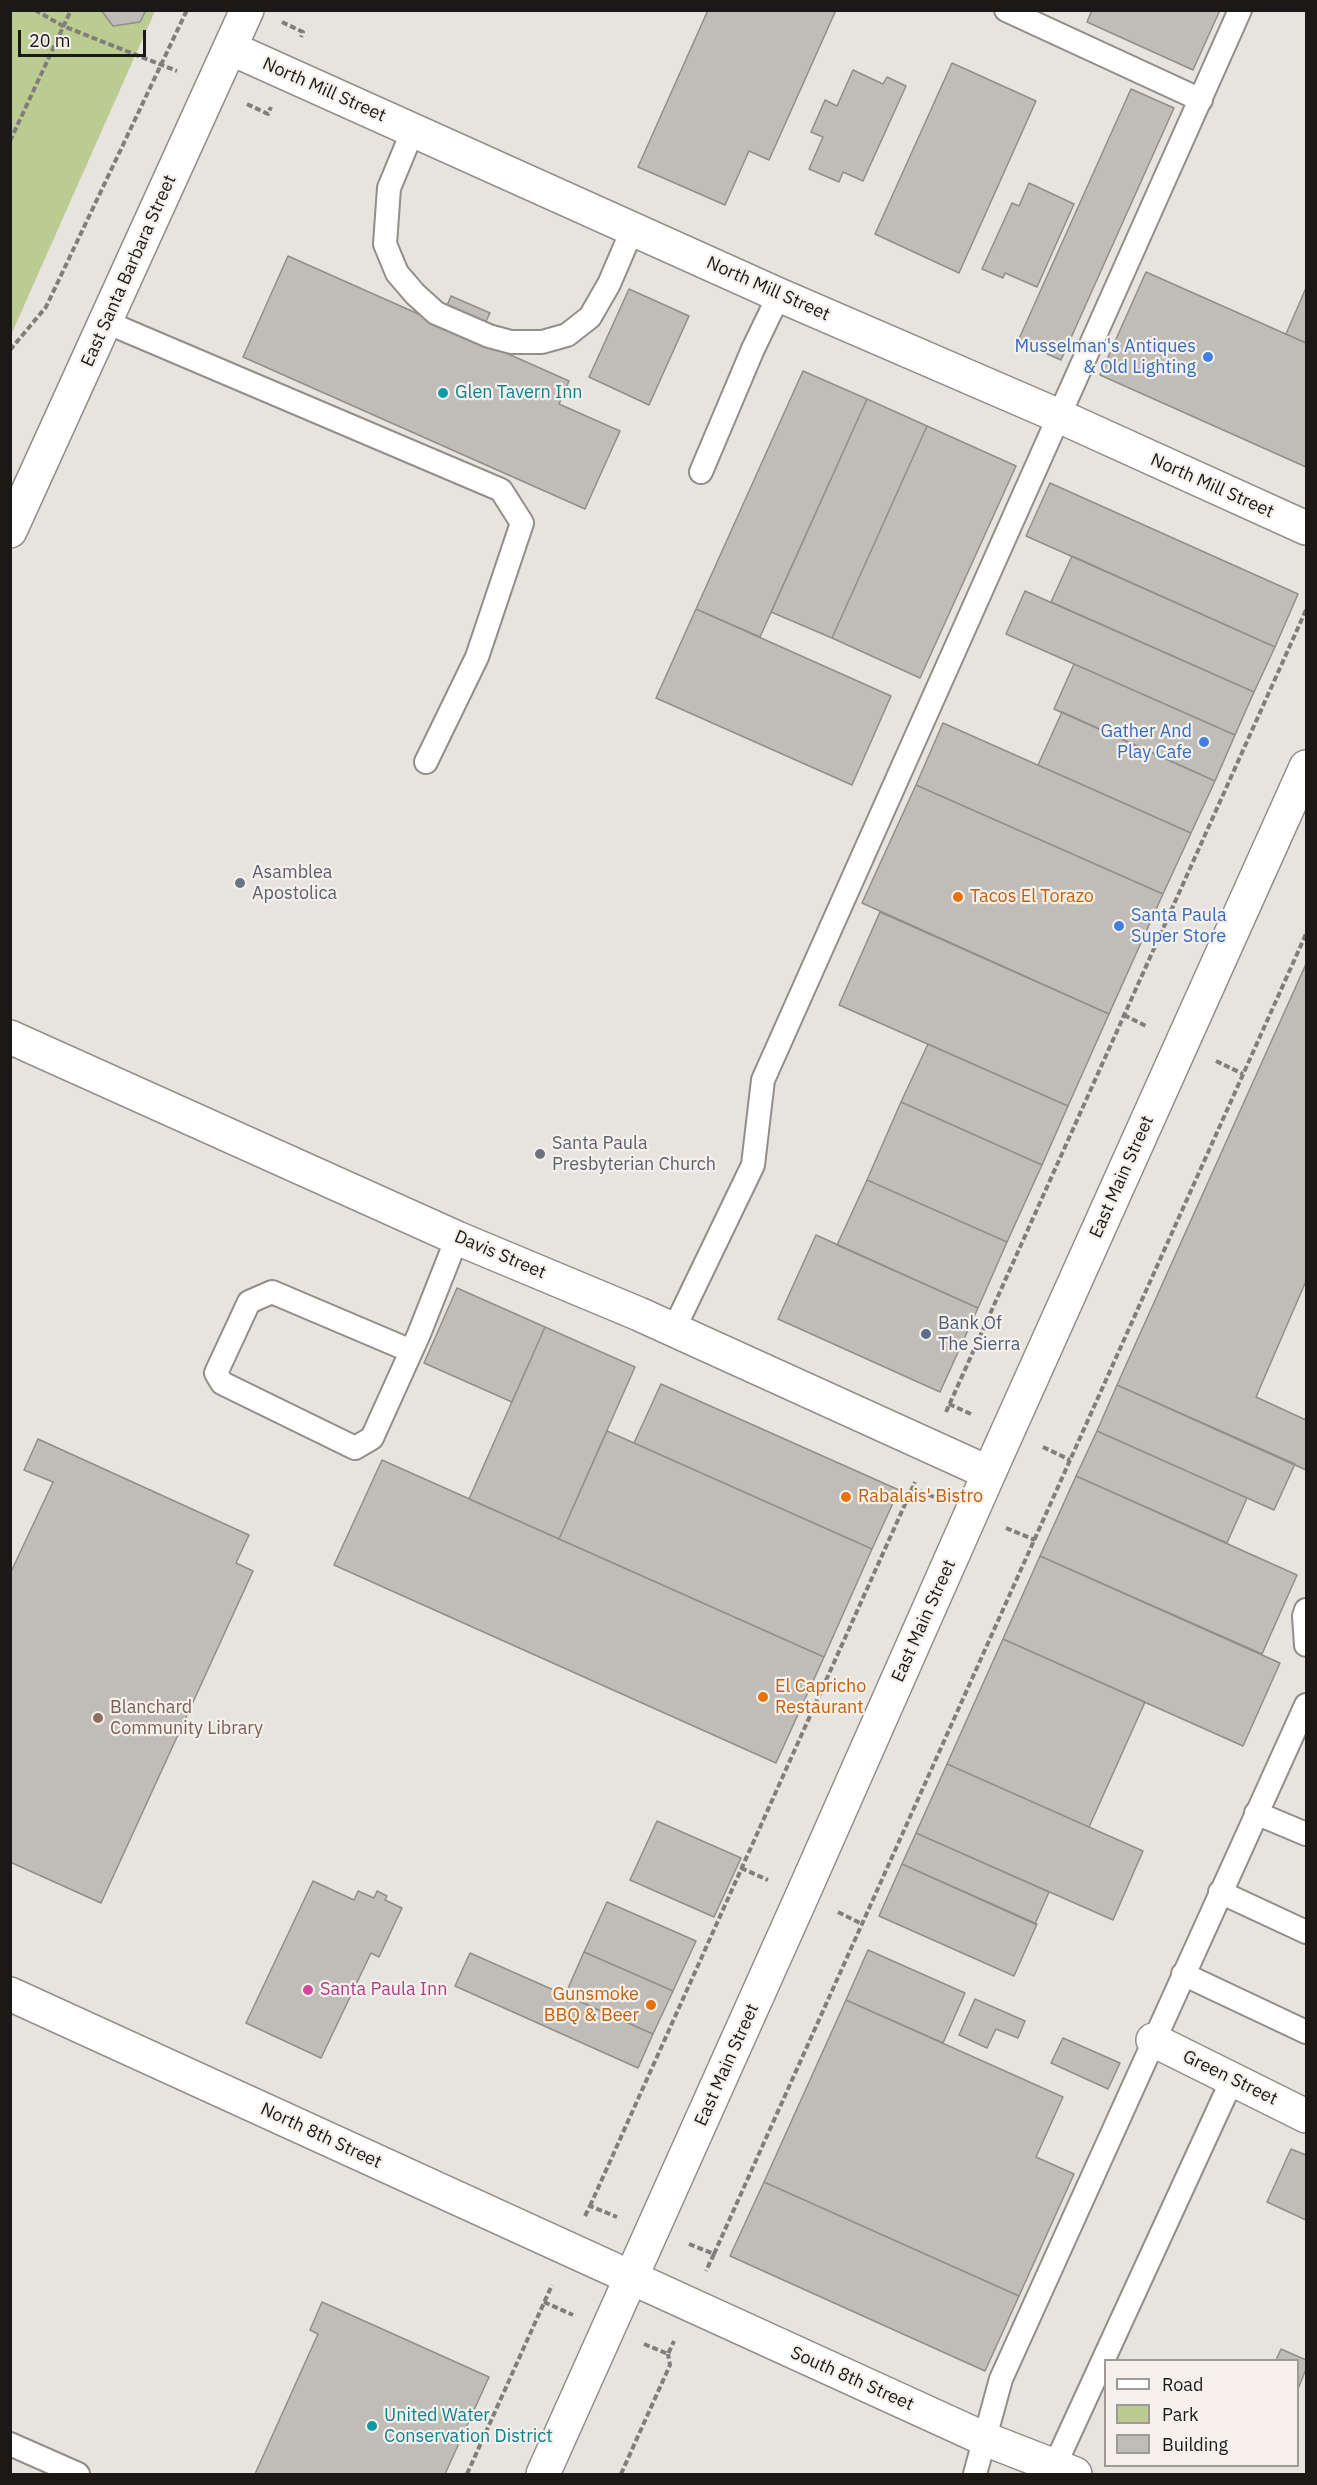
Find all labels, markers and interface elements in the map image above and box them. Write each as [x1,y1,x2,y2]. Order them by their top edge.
scale bar [21,18,148,56]
text: 20 m [29,29,71,52]
street label: North Mill Street [259,53,389,127]
street label: East Santa Barbara Street [77,172,181,370]
street label: North Mill Street [703,252,833,326]
place label: Musselman's Antiques & Old Lighting [1014,336,1196,378]
marker: Musselman's Antiques & Old Lighting [1201,350,1215,364]
place label: Glen Tavern Inn [455,382,583,404]
marker: Glen Tavern Inn [436,386,450,400]
street label: North Mill Street [1147,449,1277,523]
place label: Gather And Play Cafe [1100,721,1192,764]
marker: Gather And Play Cafe [1197,735,1211,749]
place label: Asamblea Apostolica [252,862,337,904]
marker: Asamblea Apostolica [233,876,247,890]
place label: Tacos El Torazo [970,886,1094,908]
marker: Tacos El Torazo [951,890,965,904]
place label: Santa Paula Super Store [1131,905,1227,948]
marker: Santa Paula Super Store [1112,919,1126,933]
street label: East Main Street [1085,1112,1159,1242]
place label: Santa Paula Presbyterian Church [552,1133,716,1176]
marker: Santa Paula Presbyterian Church [533,1147,547,1161]
street label: Davis Street [451,1226,549,1284]
place label: Bank Of The Sierra [938,1313,1020,1356]
marker: Bank Of The Sierra [919,1327,933,1341]
place label: Rabalais' Bistro [858,1486,983,1508]
marker: Rabalais' Bistro [839,1490,853,1504]
street label: East Main Street [887,1556,961,1686]
place label: El Capricho Restaurant [775,1676,866,1718]
marker: El Capricho Restaurant [756,1690,770,1704]
place label: Blanchard Community Library [110,1697,263,1740]
marker: Blanchard Community Library [91,1711,105,1725]
place label: Santa Paula Inn [320,1979,447,2001]
marker: Santa Paula Inn [301,1983,315,1997]
place label: Gunsmoke BBQ & Beer [544,1984,639,2026]
marker: Gunsmoke BBQ & Beer [644,1998,658,2012]
street label: East Main Street [690,2000,764,2130]
street label: Green Street [1179,2046,1281,2110]
street label: North 8th Street [257,2098,385,2174]
street label: South 8th Street [787,2342,917,2416]
legend [1104,2359,1299,2467]
text: Road [1162,2373,1203,2396]
text: Park [1162,2403,1198,2426]
place label: United Water Conservation District [384,2405,553,2448]
marker: United Water Conservation District [365,2419,379,2433]
text: Building [1162,2433,1228,2456]

